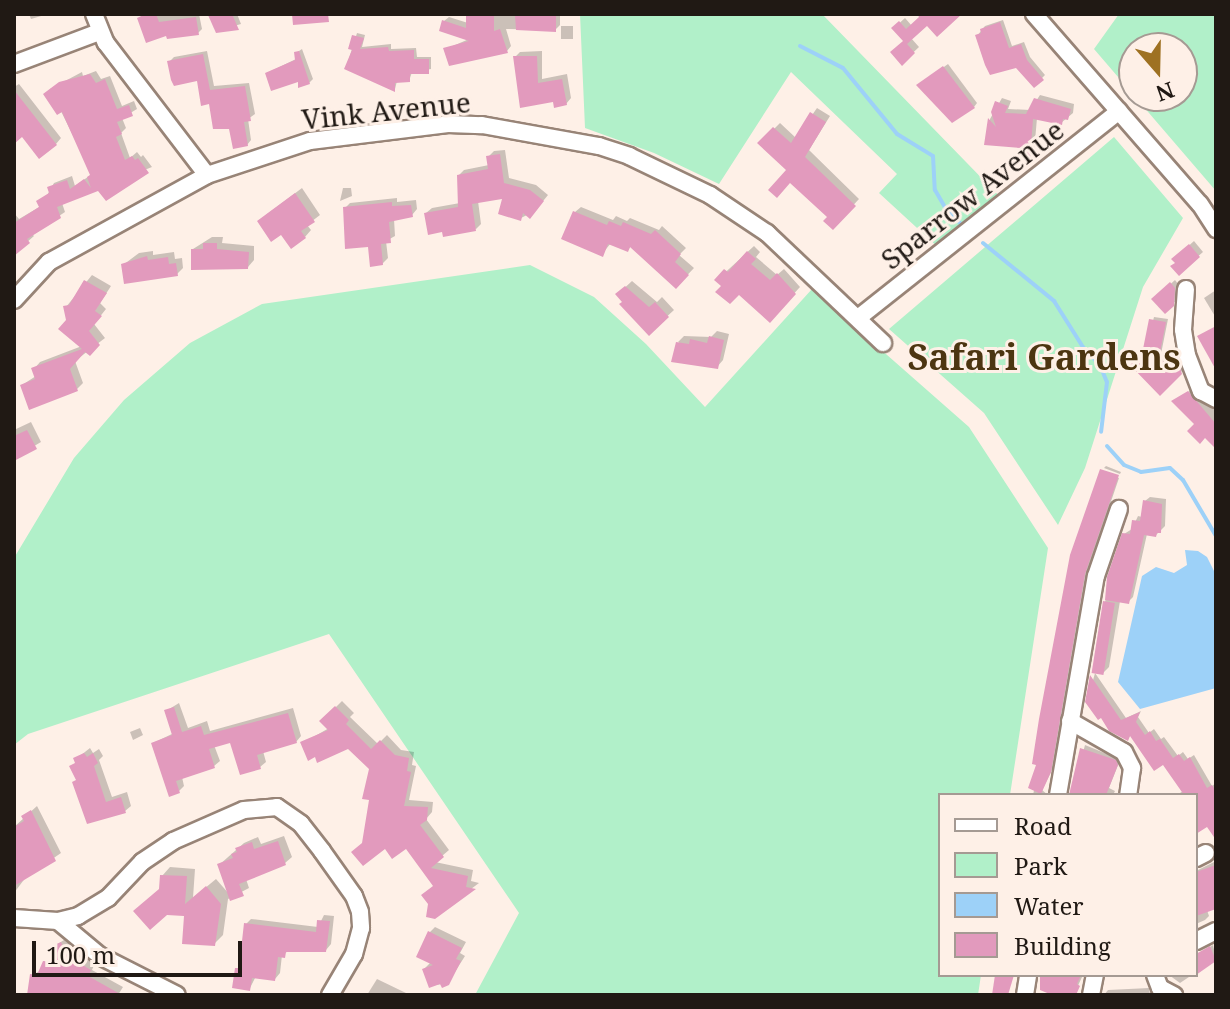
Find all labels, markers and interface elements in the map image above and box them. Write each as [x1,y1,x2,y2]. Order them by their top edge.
north arrow [1118,32,1198,112]
text: N [1152,76,1179,110]
street label: Vink Avenue [300,84,472,136]
street label: Sparrow Avenue [874,112,1070,276]
district label: Safari Gardens [908,335,1180,379]
legend [938,793,1198,977]
text: Road [1014,809,1072,842]
text: Park [1014,849,1067,882]
text: Water [1014,889,1084,922]
scale bar [36,925,246,975]
text: Building [1014,929,1111,962]
text: 100 m [46,938,115,971]

